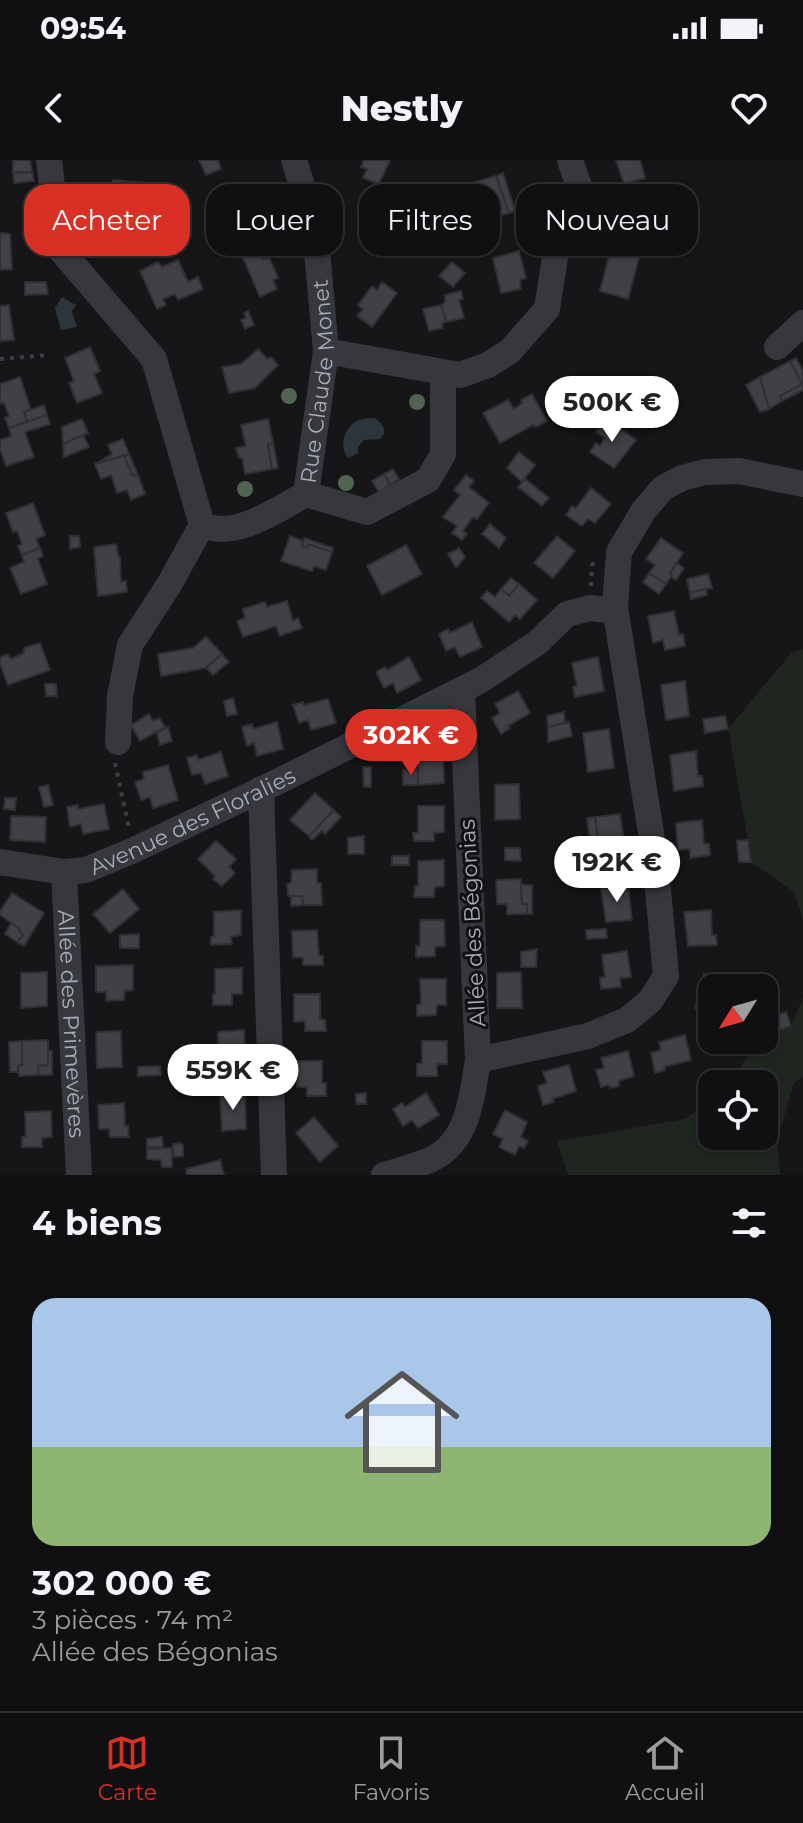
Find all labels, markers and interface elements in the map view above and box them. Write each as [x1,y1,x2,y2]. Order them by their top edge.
text: 09:54 [40,10,126,47]
icon: back [32,86,76,130]
text: Nestly [341,86,462,130]
icon: heart [727,86,771,130]
chip: Acheter [24,184,190,256]
chip: Louer [206,184,343,256]
chip: Filtres [359,184,500,256]
chip: Nouveau [516,184,698,256]
street label: Rue Claude Monet [295,278,340,485]
pin: 500K € [547,376,677,444]
text: 500K € [563,386,661,418]
pin: 302K € [346,709,476,777]
text: 302K € [363,719,459,751]
street label: Avenue des Floralies [86,762,300,881]
street label: Allée des Bégonias [454,818,491,1027]
pin: 192K € [552,836,682,904]
text: 192K € [572,846,662,878]
street label: Allée des Primevères [52,909,90,1139]
north arrow [698,974,778,1054]
map controls [698,974,778,1150]
pin: 559K € [168,1044,298,1112]
text: 559K € [185,1054,281,1086]
button: locate [698,1070,778,1150]
icon: filters [727,1201,771,1245]
text: 4 biens [32,1202,162,1244]
icon: home [330,1350,474,1494]
text: 302 000 € [32,1562,211,1604]
text: 3 pièces · 74 m² [32,1604,233,1636]
text: Allée des Bégonias [32,1636,278,1668]
tab: Carte [98,1731,157,1806]
tab: Favoris [353,1731,430,1806]
tab: Accueil [625,1731,705,1806]

